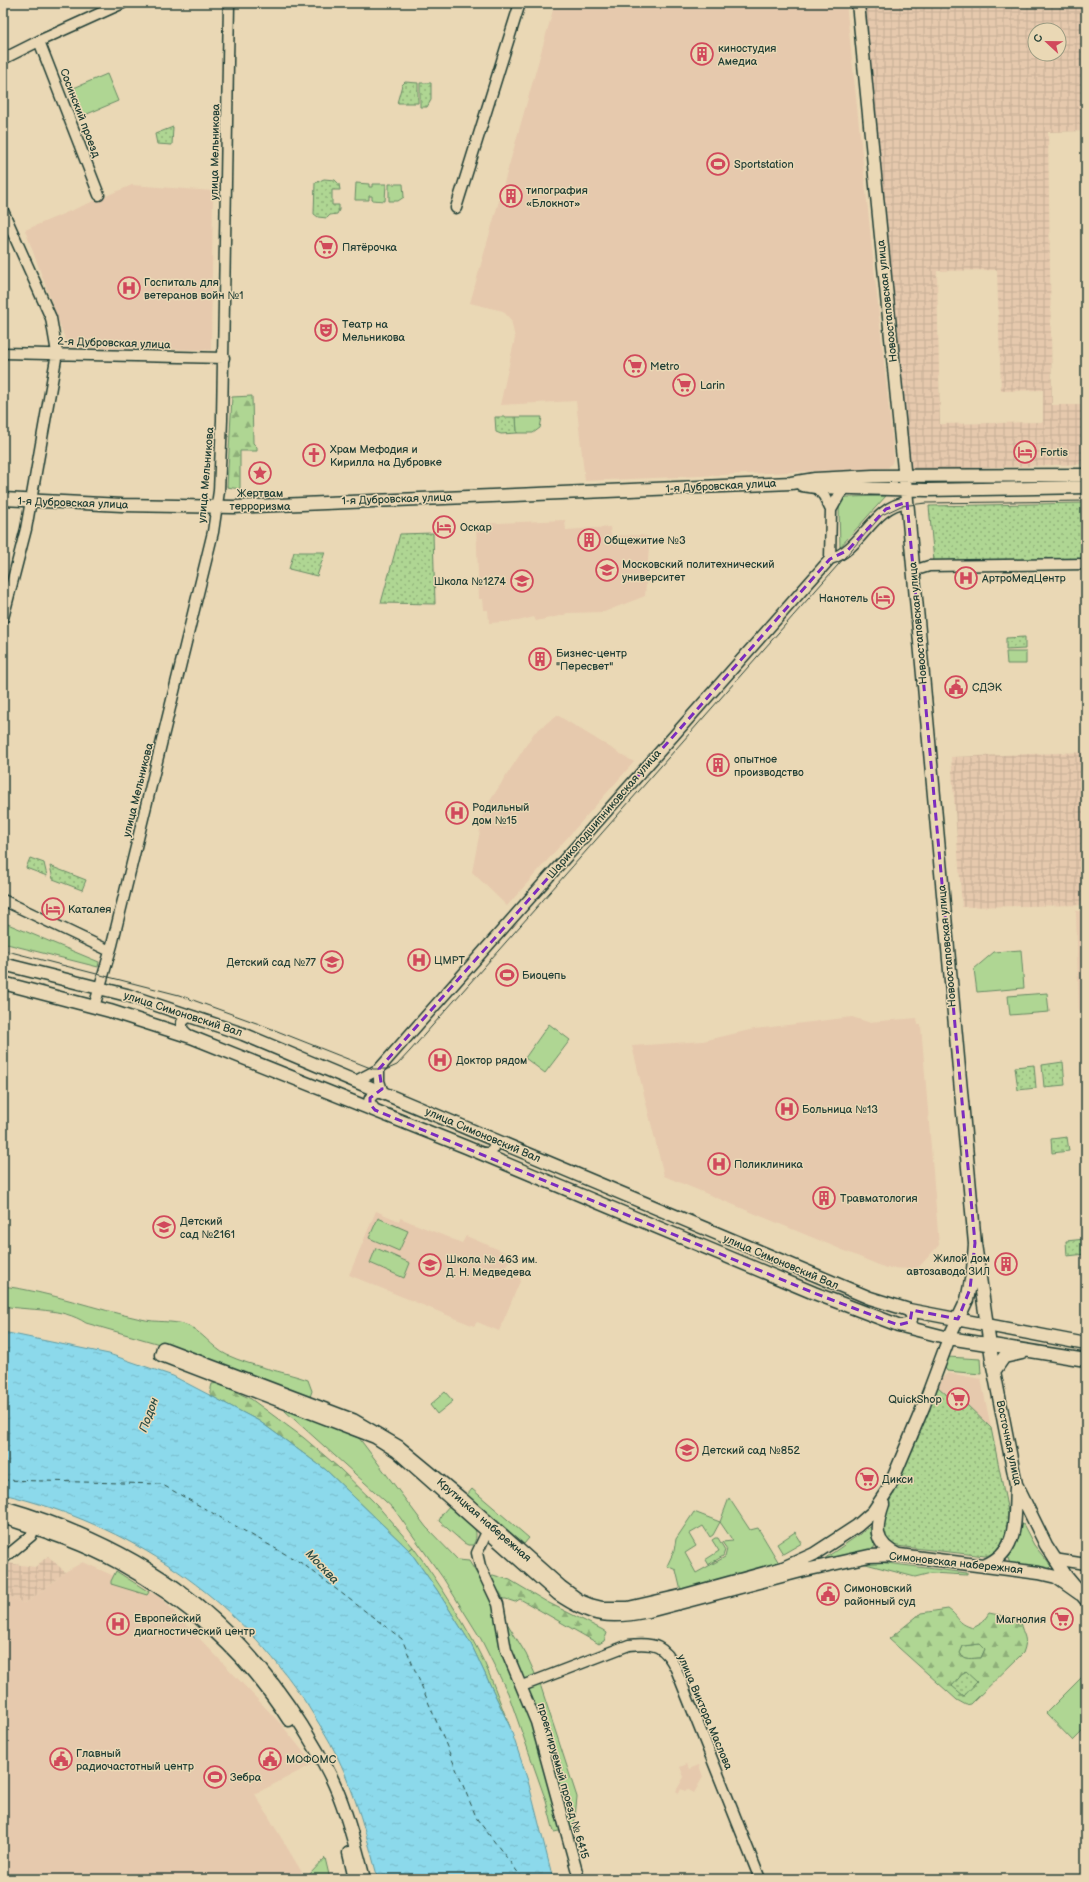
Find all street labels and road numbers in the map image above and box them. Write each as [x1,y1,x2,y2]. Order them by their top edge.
street label: Сосинский проезд [57,67,103,159]
street label: улица Мельникова [208,103,222,200]
street label: Новоостаповская улица [874,239,900,363]
street label: 2-я Дубровская улица [57,335,171,351]
street label: улица Мельникова [195,426,217,524]
street label: 1-я Дубровская улица [665,477,777,495]
street label: 1-я Дубровская улица [341,491,453,507]
street label: 1-я Дубровская улица [17,495,129,511]
street label: Новоостаповская улица [906,561,930,685]
street label: улица Мельникова [120,741,156,838]
street label: Шарикоподшипниковская улица [544,746,664,881]
street label: Новоостаповская улица [935,884,959,1008]
street label: улица Симоновский Вал [122,989,244,1039]
street label: улица Симоновский Вал [423,1105,543,1165]
street label: улица Симоновский Вал [721,1232,841,1292]
street label: Восточная улица [994,1399,1024,1487]
street label: Крутицкая набережная [434,1475,534,1565]
street label: Симоновская набережная [888,1549,1024,1577]
street label: улица Виктора Маслова [675,1652,735,1772]
street label: проектируемый проезд № 6415 [534,1702,592,1860]

